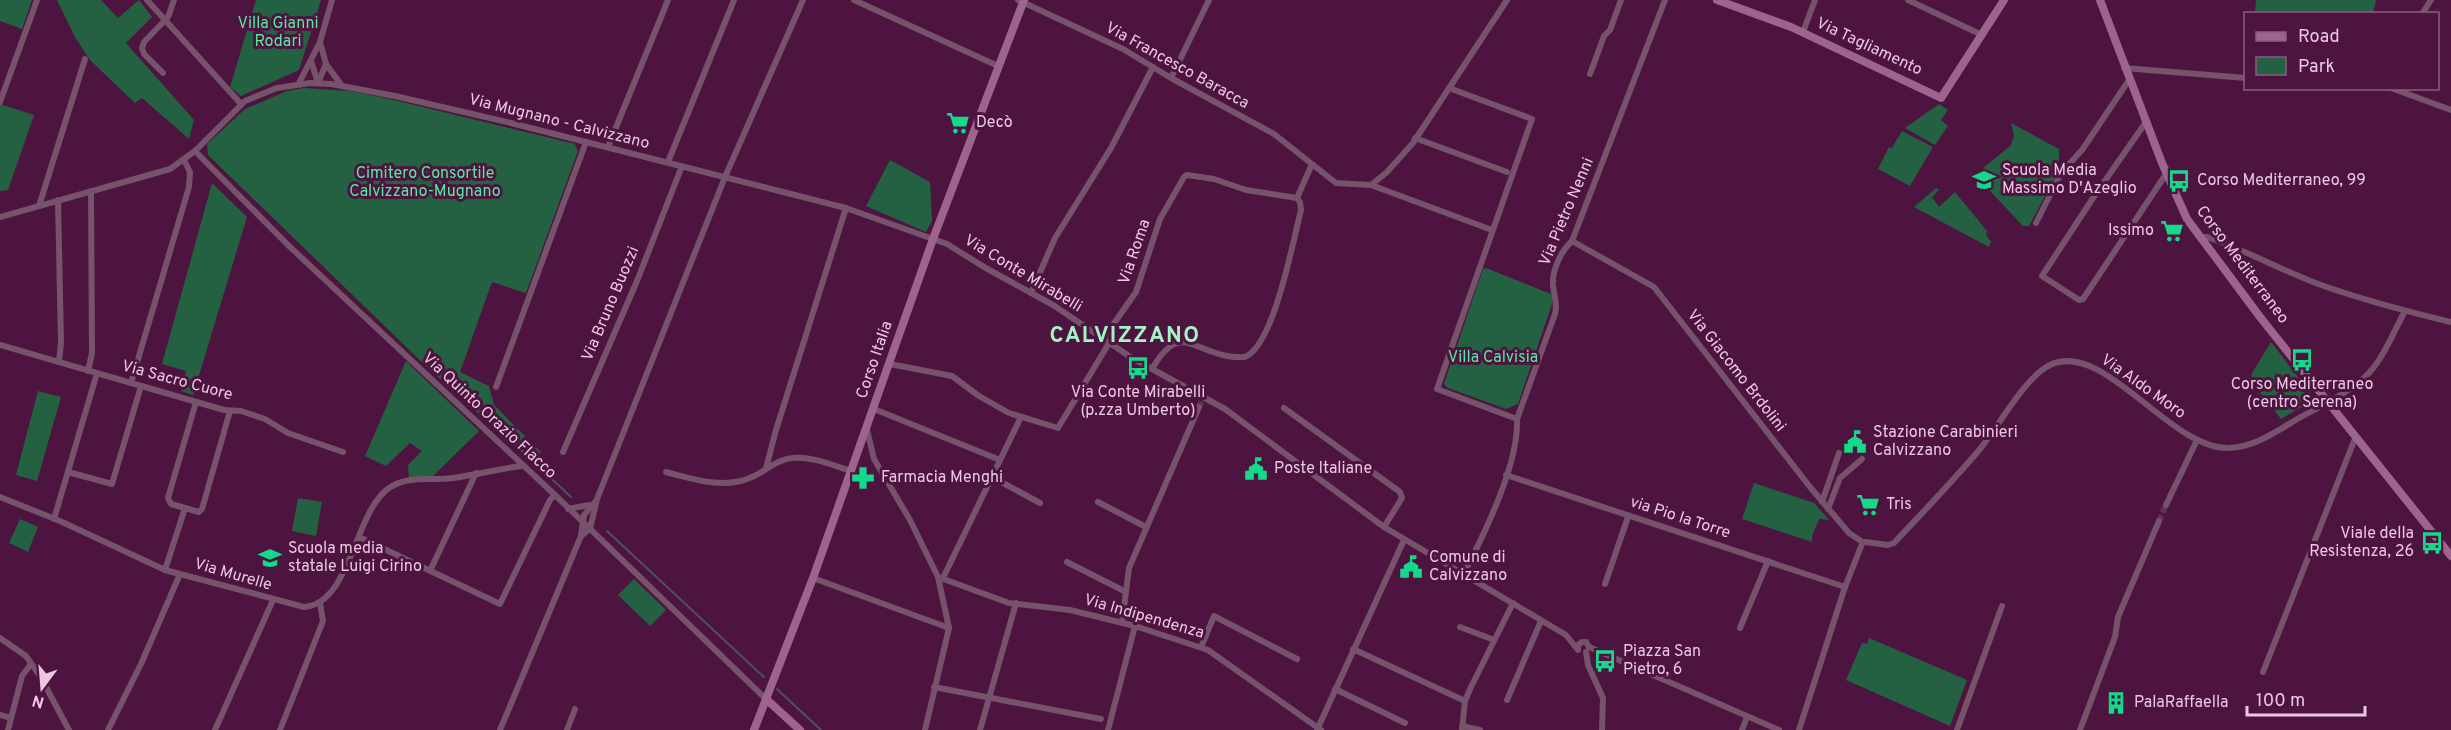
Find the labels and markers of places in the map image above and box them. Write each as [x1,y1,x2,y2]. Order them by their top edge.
supermarket icon: Decò [945,110,971,136]
place label: Decò [976,113,1013,133]
place label: Scuola Media Massimo D'Azeglio [2002,161,2137,199]
school or university icon: Scuola Media Massimo D'Azeglio [1971,167,1997,193]
bus stop icon: Corso Mediterraneo, 99 [2166,168,2192,194]
place label: Corso Mediterraneo, 99 [2197,171,2366,191]
supermarket icon: Issimo [2159,218,2185,244]
place label: Issimo [2108,221,2154,241]
bus stop icon: Corso Mediterraneo (centro Serena) [2289,347,2315,373]
bus stop icon: Via Conte Mirabelli (p.zza Umberto) [1125,355,1151,381]
place label: Corso Mediterraneo (centro Serena) [2231,375,2373,413]
place label: Via Conte Mirabelli (p.zza Umberto) [1071,383,1205,421]
place label: Stazione Carabinieri Calvizzano [1873,423,2018,461]
public building icon: Stazione Carabinieri Calvizzano [1842,429,1868,455]
public building icon: Poste Italiane [1243,456,1269,482]
place label: Poste Italiane [1274,459,1372,479]
pharmacy icon: Farmacia Menghi [850,465,876,491]
place label: Farmacia Menghi [881,468,1003,488]
supermarket icon: Tris [1855,492,1881,518]
place label: Tris [1886,495,1912,515]
place label: Viale della Resistenza, 26 [2309,524,2414,562]
bus stop icon: Viale della Resistenza, 26 [2419,530,2445,556]
place label: Scuola media statale Luigi Cirino [288,539,422,577]
school or university icon: Scuola media statale Luigi Cirino [257,545,283,571]
place label: Comune di Calvizzano [1429,548,1507,586]
public building icon: Comune di Calvizzano [1398,554,1424,580]
place label: Piazza San Pietro, 6 [1623,642,1701,680]
bus stop icon: Piazza San Pietro, 6 [1592,648,1618,674]
building icon: PalaRaffaella [2103,690,2129,716]
place label: PalaRaffaella [2134,693,2229,713]

